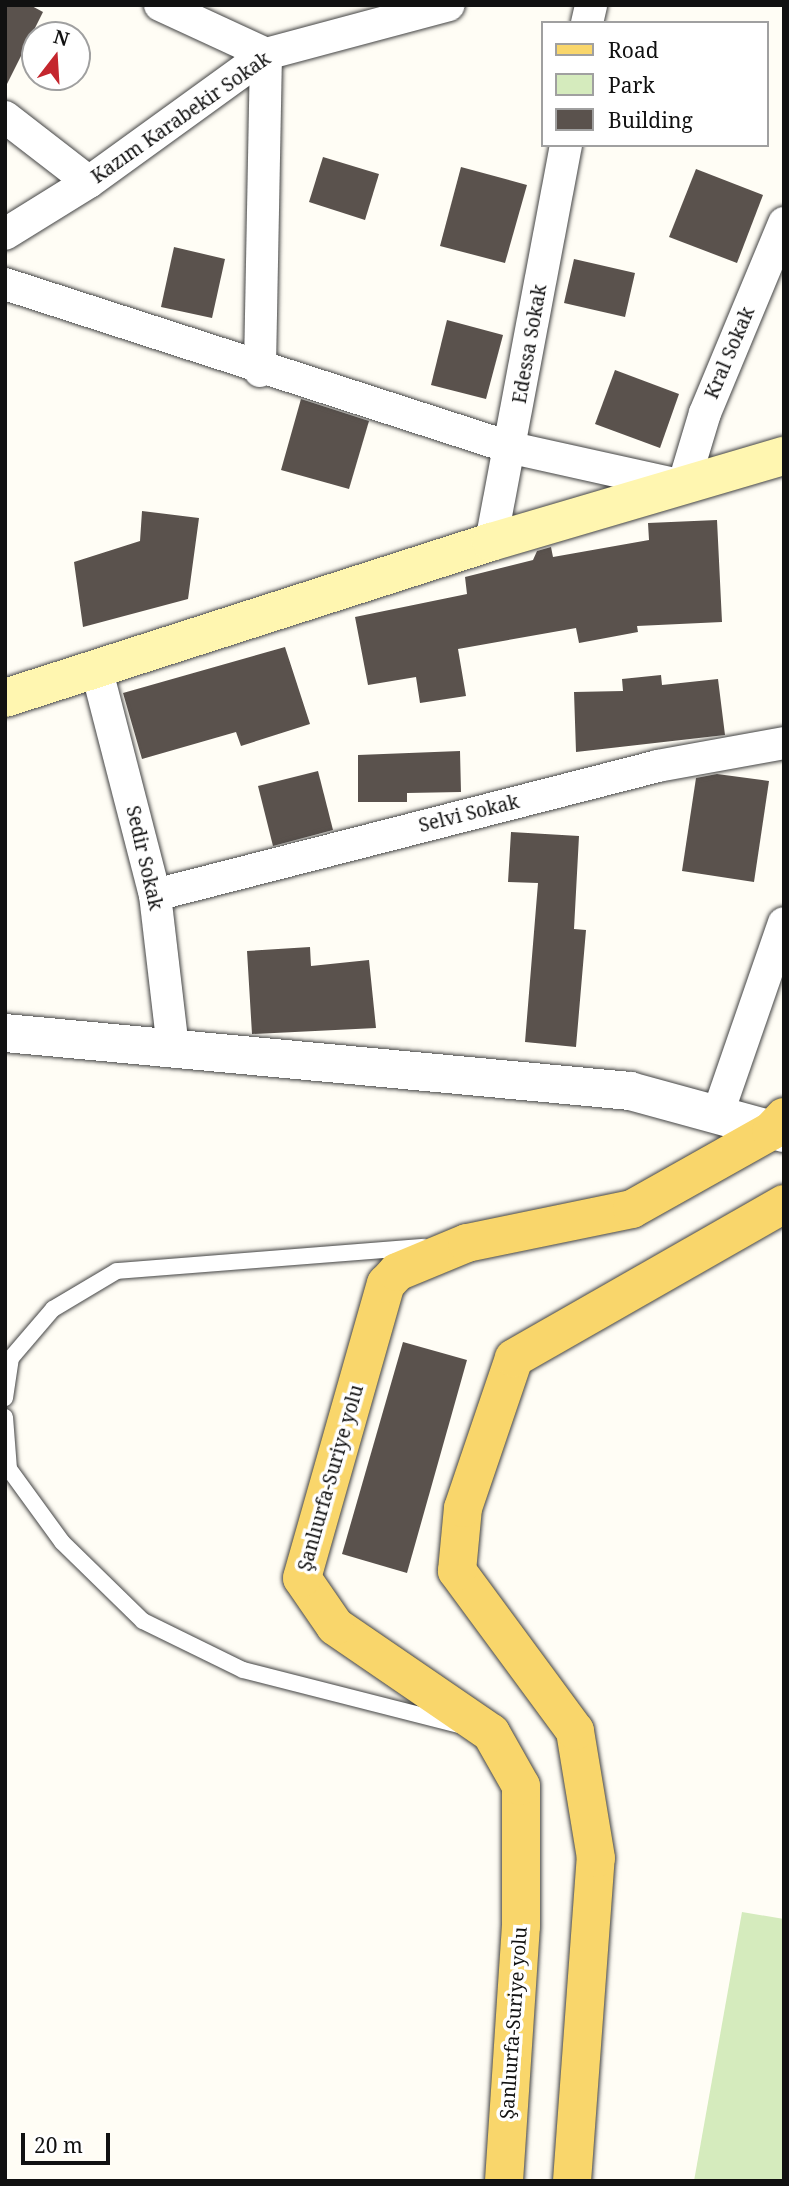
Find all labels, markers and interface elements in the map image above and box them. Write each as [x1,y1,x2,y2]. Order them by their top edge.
north arrow [21,21,91,91]
legend [540,21,768,147]
text: N [51,23,73,52]
text: Road [608,36,659,64]
street label: Kazım Karabekir Sokak [87,48,275,188]
text: Park [608,71,655,99]
text: Building [608,106,693,134]
street label: Edessa Sokak [508,283,552,405]
street label: Kral Sokak [700,304,760,402]
street label: Selvi Sokak [416,791,522,837]
street label: Sedir Sokak [121,804,167,912]
street label: Şanlıurfa-Suriye yolu [293,1382,369,1574]
street label: Şanlıurfa-Suriye yolu [496,1926,532,2120]
scale bar [24,2120,114,2164]
text: 20 m [34,2131,83,2159]

